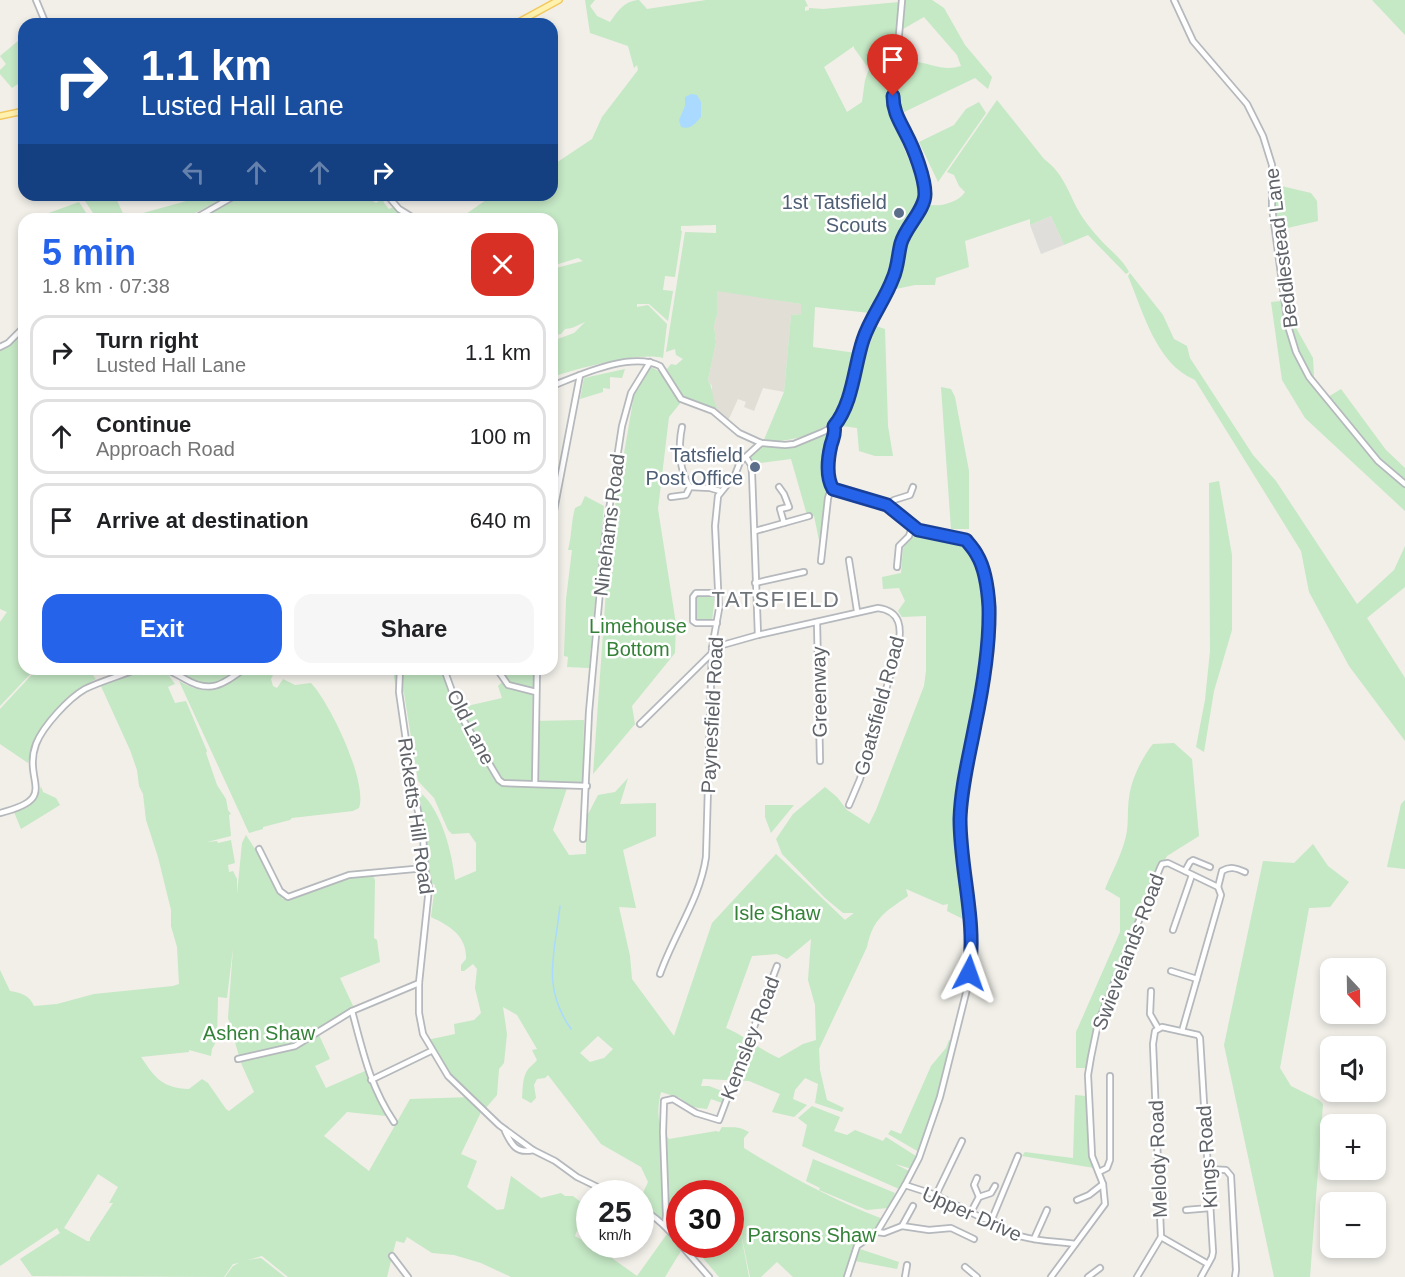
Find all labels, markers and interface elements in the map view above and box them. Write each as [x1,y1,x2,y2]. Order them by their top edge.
pin [867,34,918,96]
icon: right [42,42,120,120]
text: 1.1 km [141,42,272,89]
icon: arrive [876,43,909,76]
text: Lusted Hall Lane [141,91,344,121]
icon: left [177,156,210,189]
icon: ahead [240,156,273,189]
icon: ahead [303,156,336,189]
icon: right [366,156,399,189]
street label: Beddlestead Lane [1260,167,1302,329]
place label: 1st Tatsfield Scouts [782,191,887,236]
marker: 1st Tatsfield Scouts [892,206,906,220]
text: 5 min [42,232,136,273]
button: close [471,233,534,296]
text: 1.8 km · 07:38 [42,275,170,297]
text: Turn right [96,328,198,353]
icon: right [45,336,78,369]
text: 1.1 km [465,340,531,365]
text: Lusted Hall Lane [96,354,246,376]
text: Continue [96,412,191,437]
icon: ahead [45,420,78,453]
text: 100 m [470,424,531,449]
text: Approach Road [96,438,235,460]
place label: Tatsfield Post Office [646,444,743,489]
street label: Ninehams Road [589,452,629,598]
marker: Tatsfield Post Office [748,460,762,474]
icon: arrive [45,504,78,537]
text: Arrive at destination [96,508,309,533]
text: 640 m [470,508,531,533]
district label: TATSFIELD [712,587,840,612]
button: Exit [42,594,282,663]
button: Share [294,594,534,663]
park label: Limehouse Bottom [589,615,687,660]
street label: Goatsfield Road [850,634,908,778]
street label: Paynesfield Road [697,636,727,794]
street label: Greenway [807,646,831,738]
street label: Old Lane [443,686,499,768]
street label: Ricketts Hill Road [394,736,438,896]
street label: Swievelands Road [1088,871,1168,1033]
park label: Isle Shaw [734,902,821,924]
position arrow [937,941,1001,1005]
north arrow [1320,958,1386,1024]
map controls [1320,958,1386,1258]
street label: Kemsley Road [716,973,784,1103]
park label: Ashen Shaw [203,1022,316,1044]
button: sound [1320,1036,1386,1102]
street label: Melody Road [1145,1100,1171,1218]
street label: Kings Road [1192,1105,1222,1209]
button: + [1320,1114,1386,1180]
speed limit sign: 30 [666,1180,744,1258]
street label: Upper Drive [919,1182,1025,1246]
button: − [1320,1192,1386,1258]
text: 25 [598,1195,632,1228]
park label: Parsons Shaw [748,1224,877,1246]
text: km/h [599,1226,631,1243]

